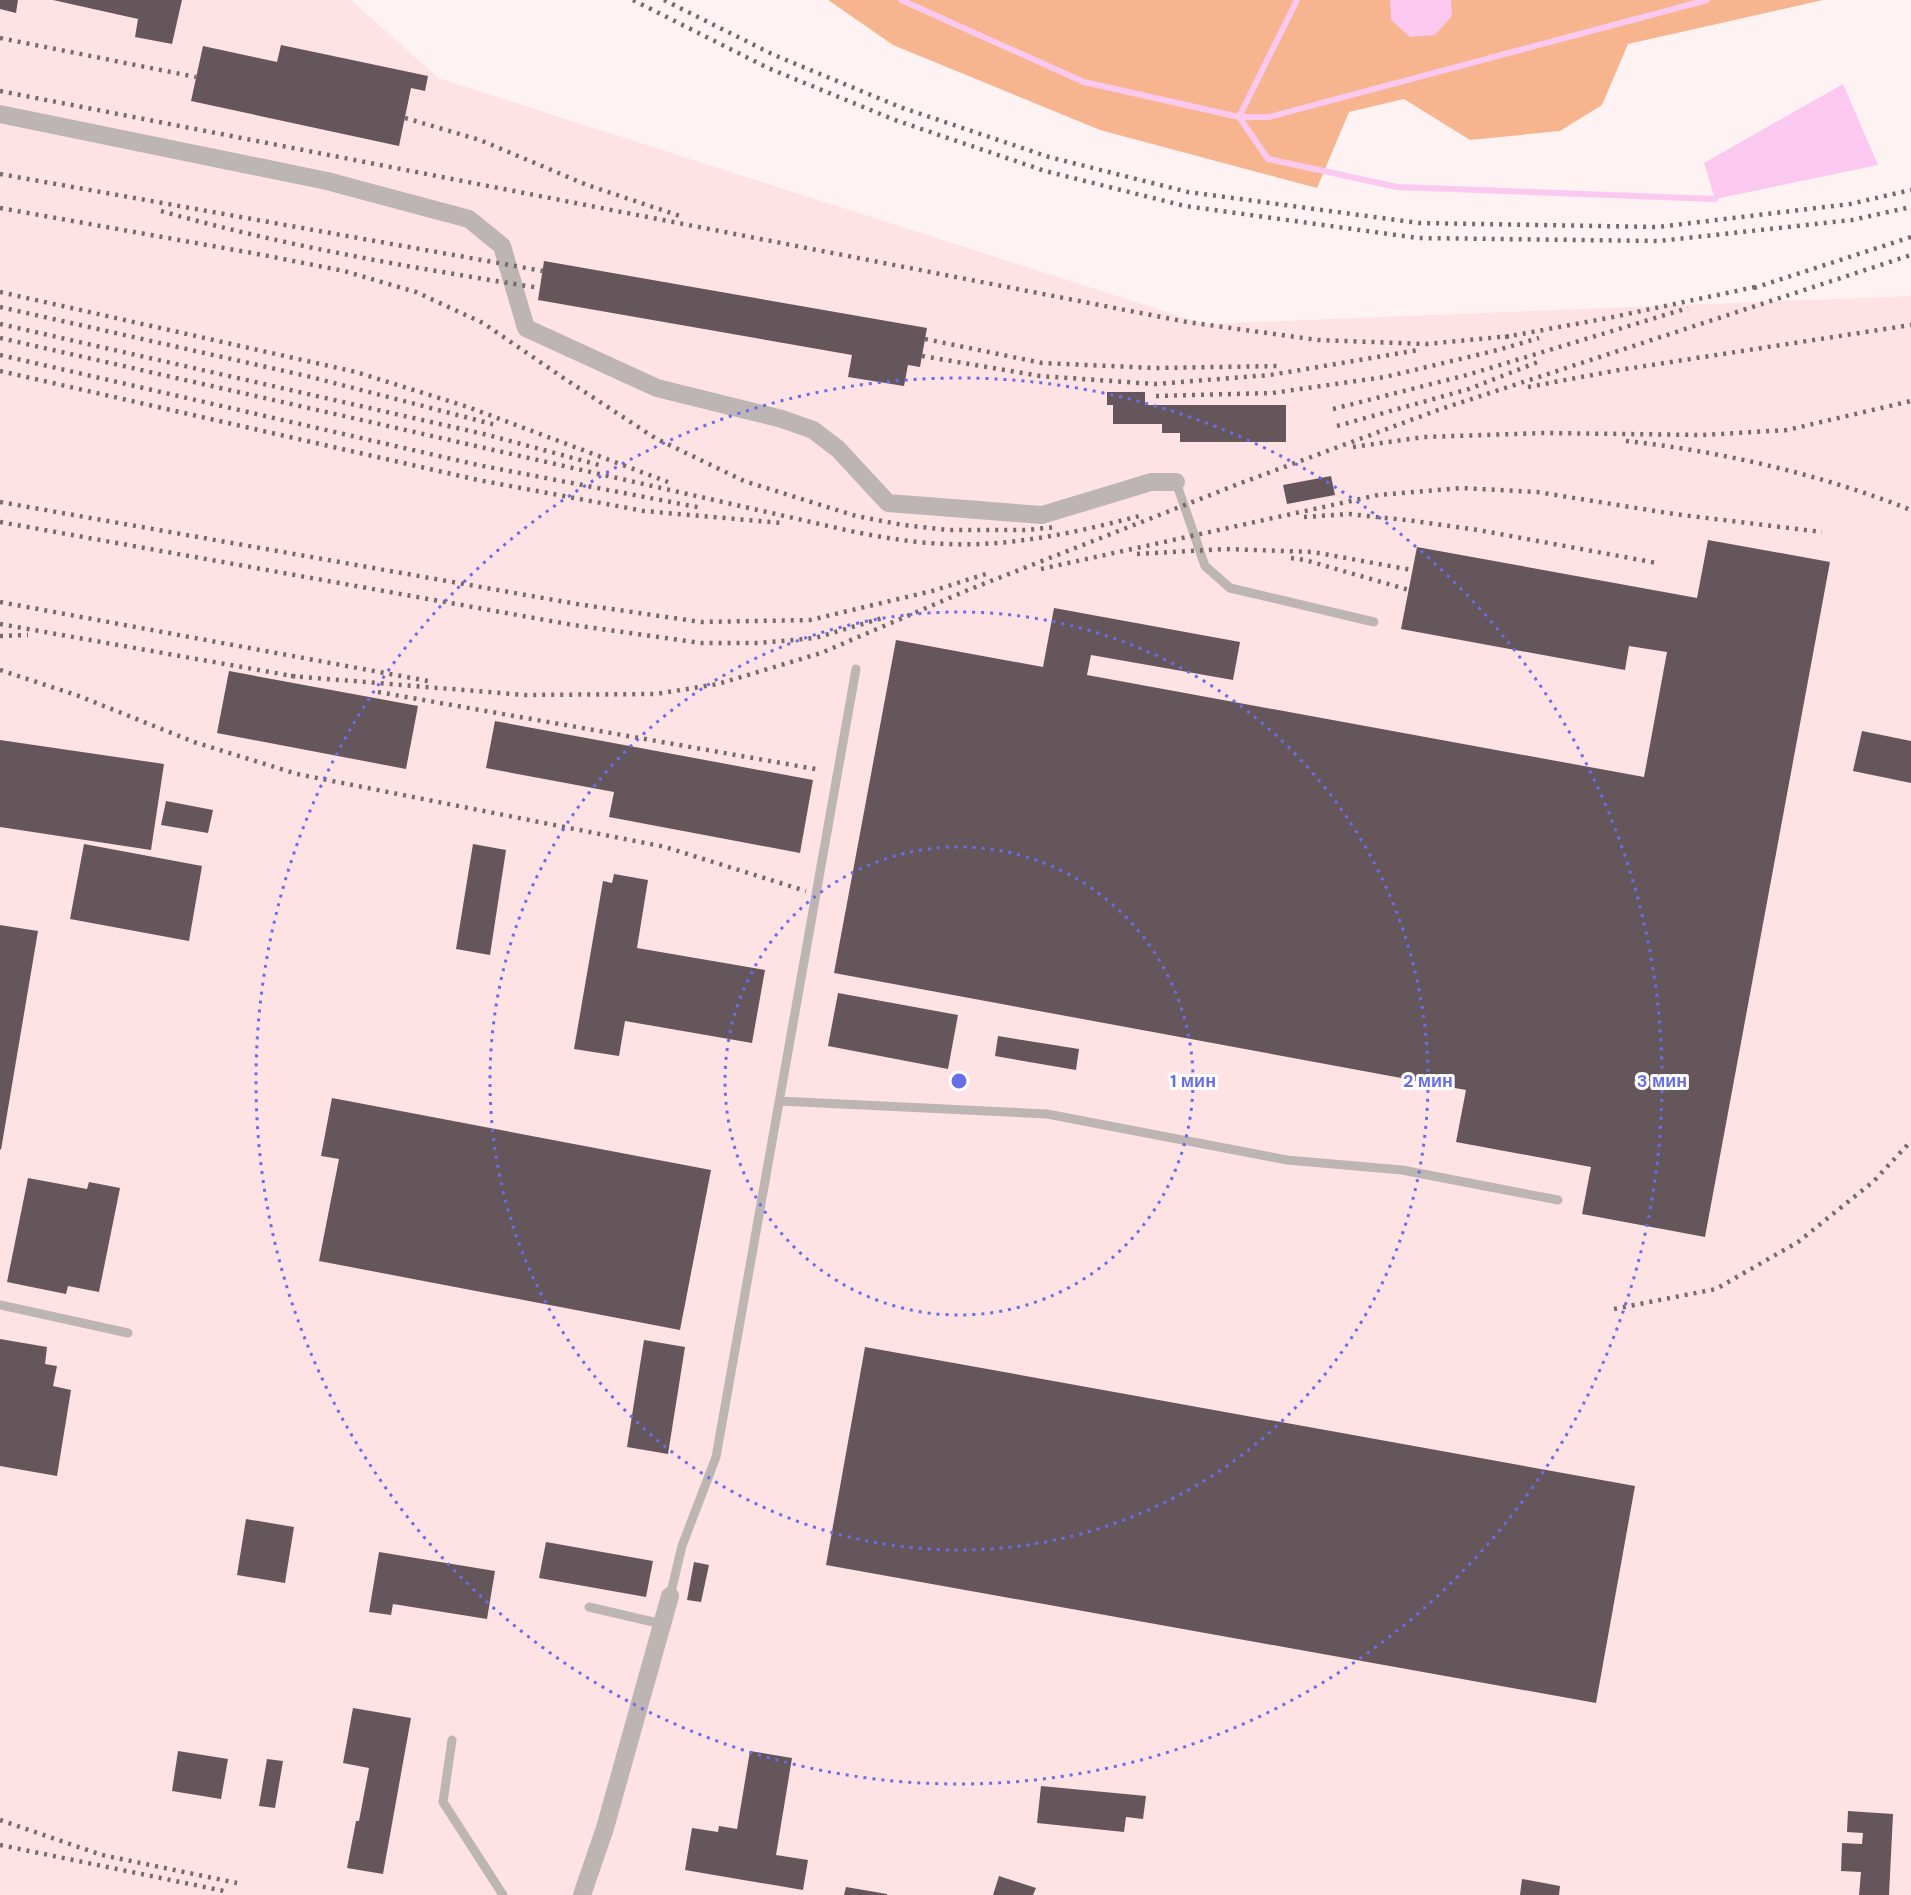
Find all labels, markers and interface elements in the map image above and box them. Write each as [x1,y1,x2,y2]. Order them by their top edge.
text: 1 мин [1170,1069,1216,1093]
text: 2 мин [1403,1069,1453,1093]
text: 3 мин [1637,1069,1687,1093]
centre of rings [949,1071,969,1091]

